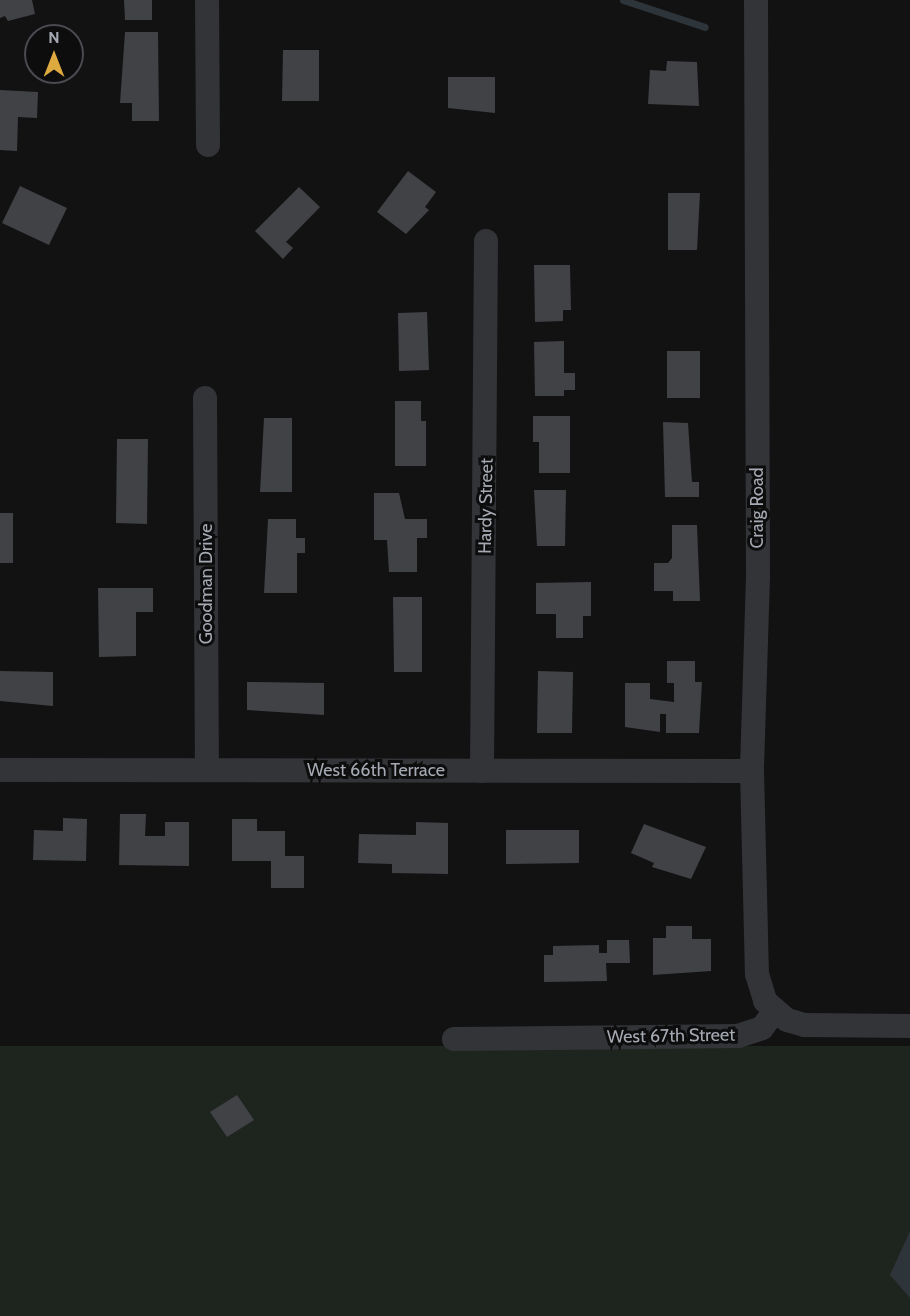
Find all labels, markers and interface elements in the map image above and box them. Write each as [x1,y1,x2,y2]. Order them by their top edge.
north arrow [24,24,84,84]
text: N [48,28,60,47]
street label: Hardy Street [474,458,498,554]
street label: Craig Road [746,467,768,549]
street label: Goodman Drive [195,524,217,644]
street label: West 66th Terrace [307,759,445,781]
street label: West 67th Street [607,1024,735,1048]

